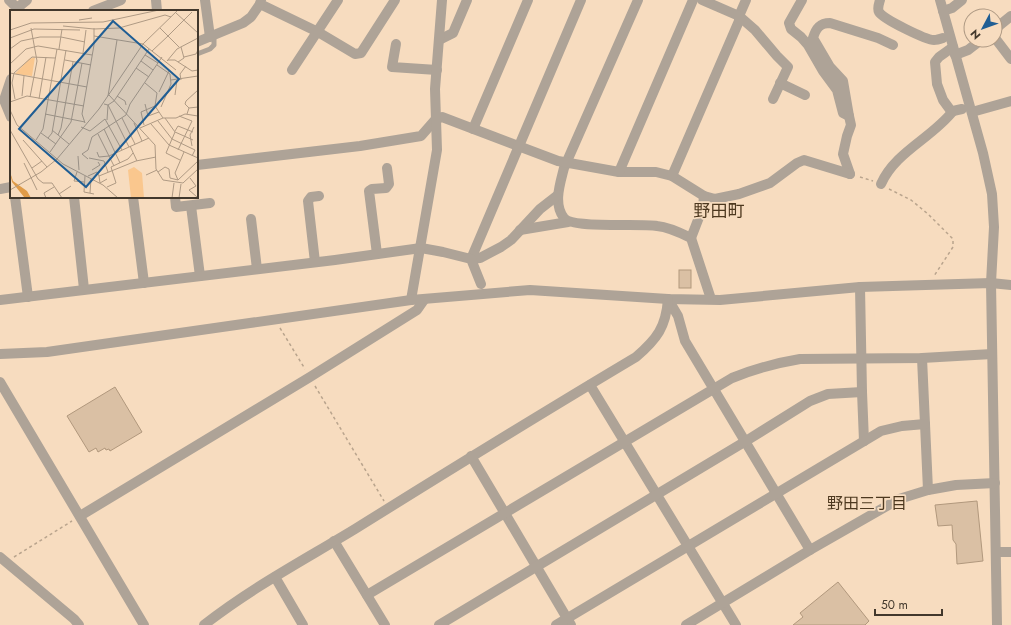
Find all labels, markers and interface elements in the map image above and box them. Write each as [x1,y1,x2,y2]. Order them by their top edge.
north arrow [963,8,1003,48]
inset map [10,10,198,198]
text: N [967,26,984,43]
district label: 野田町 [694,199,745,223]
district label: 野田三丁目 [827,492,907,515]
scale bar [875,591,942,617]
text: 50 m [881,596,908,614]

